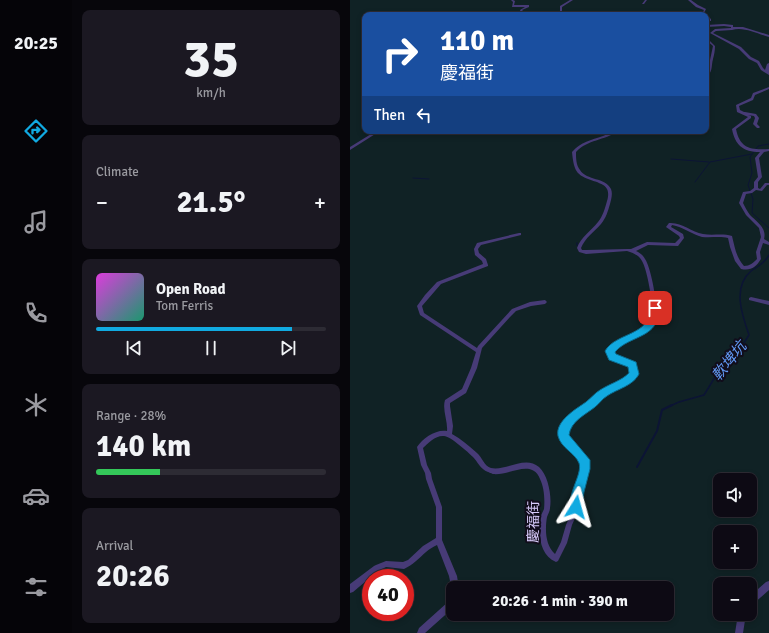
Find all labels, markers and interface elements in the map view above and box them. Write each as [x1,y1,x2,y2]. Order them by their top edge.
text: 110 m [440,24,514,58]
text: 35 [183,27,239,91]
icon: right [374,28,426,80]
text: 20:25 [14,32,58,54]
text: 慶福街 [440,62,494,84]
text: km/h [196,85,226,101]
icon: left [413,104,435,126]
text: Then [374,106,405,124]
icon: directions [22,117,50,145]
text: Climate [96,164,139,180]
text: 21.5° [176,184,246,221]
text: − [96,189,108,216]
text: + [314,189,326,216]
icon: music [22,208,50,236]
text: Open Road [156,280,226,298]
pin [638,291,672,325]
icon: arrive [644,297,666,319]
text: Tom Ferris [156,298,213,314]
icon: phone [22,299,50,327]
water label: 軟埤坑 [708,336,751,384]
icon: previous [123,337,145,359]
icon: pause [200,337,222,359]
icon: next [277,337,299,359]
icon: climate [22,391,50,419]
text: Range · 28% [96,408,166,424]
text: 140 km [96,428,191,465]
map controls [713,473,757,621]
button: sound [713,473,757,517]
icon: car [22,482,50,510]
position arrow [555,486,597,528]
street label: 慶福街 [525,501,542,543]
button: + [713,525,757,569]
text: Arrival [96,538,133,554]
text: 20:26 [96,558,170,595]
speed limit sign: 40 [362,569,414,621]
icon: filters [22,573,50,601]
button: − [713,577,757,621]
text: 20:26 · 1 min · 390 m [492,592,628,610]

